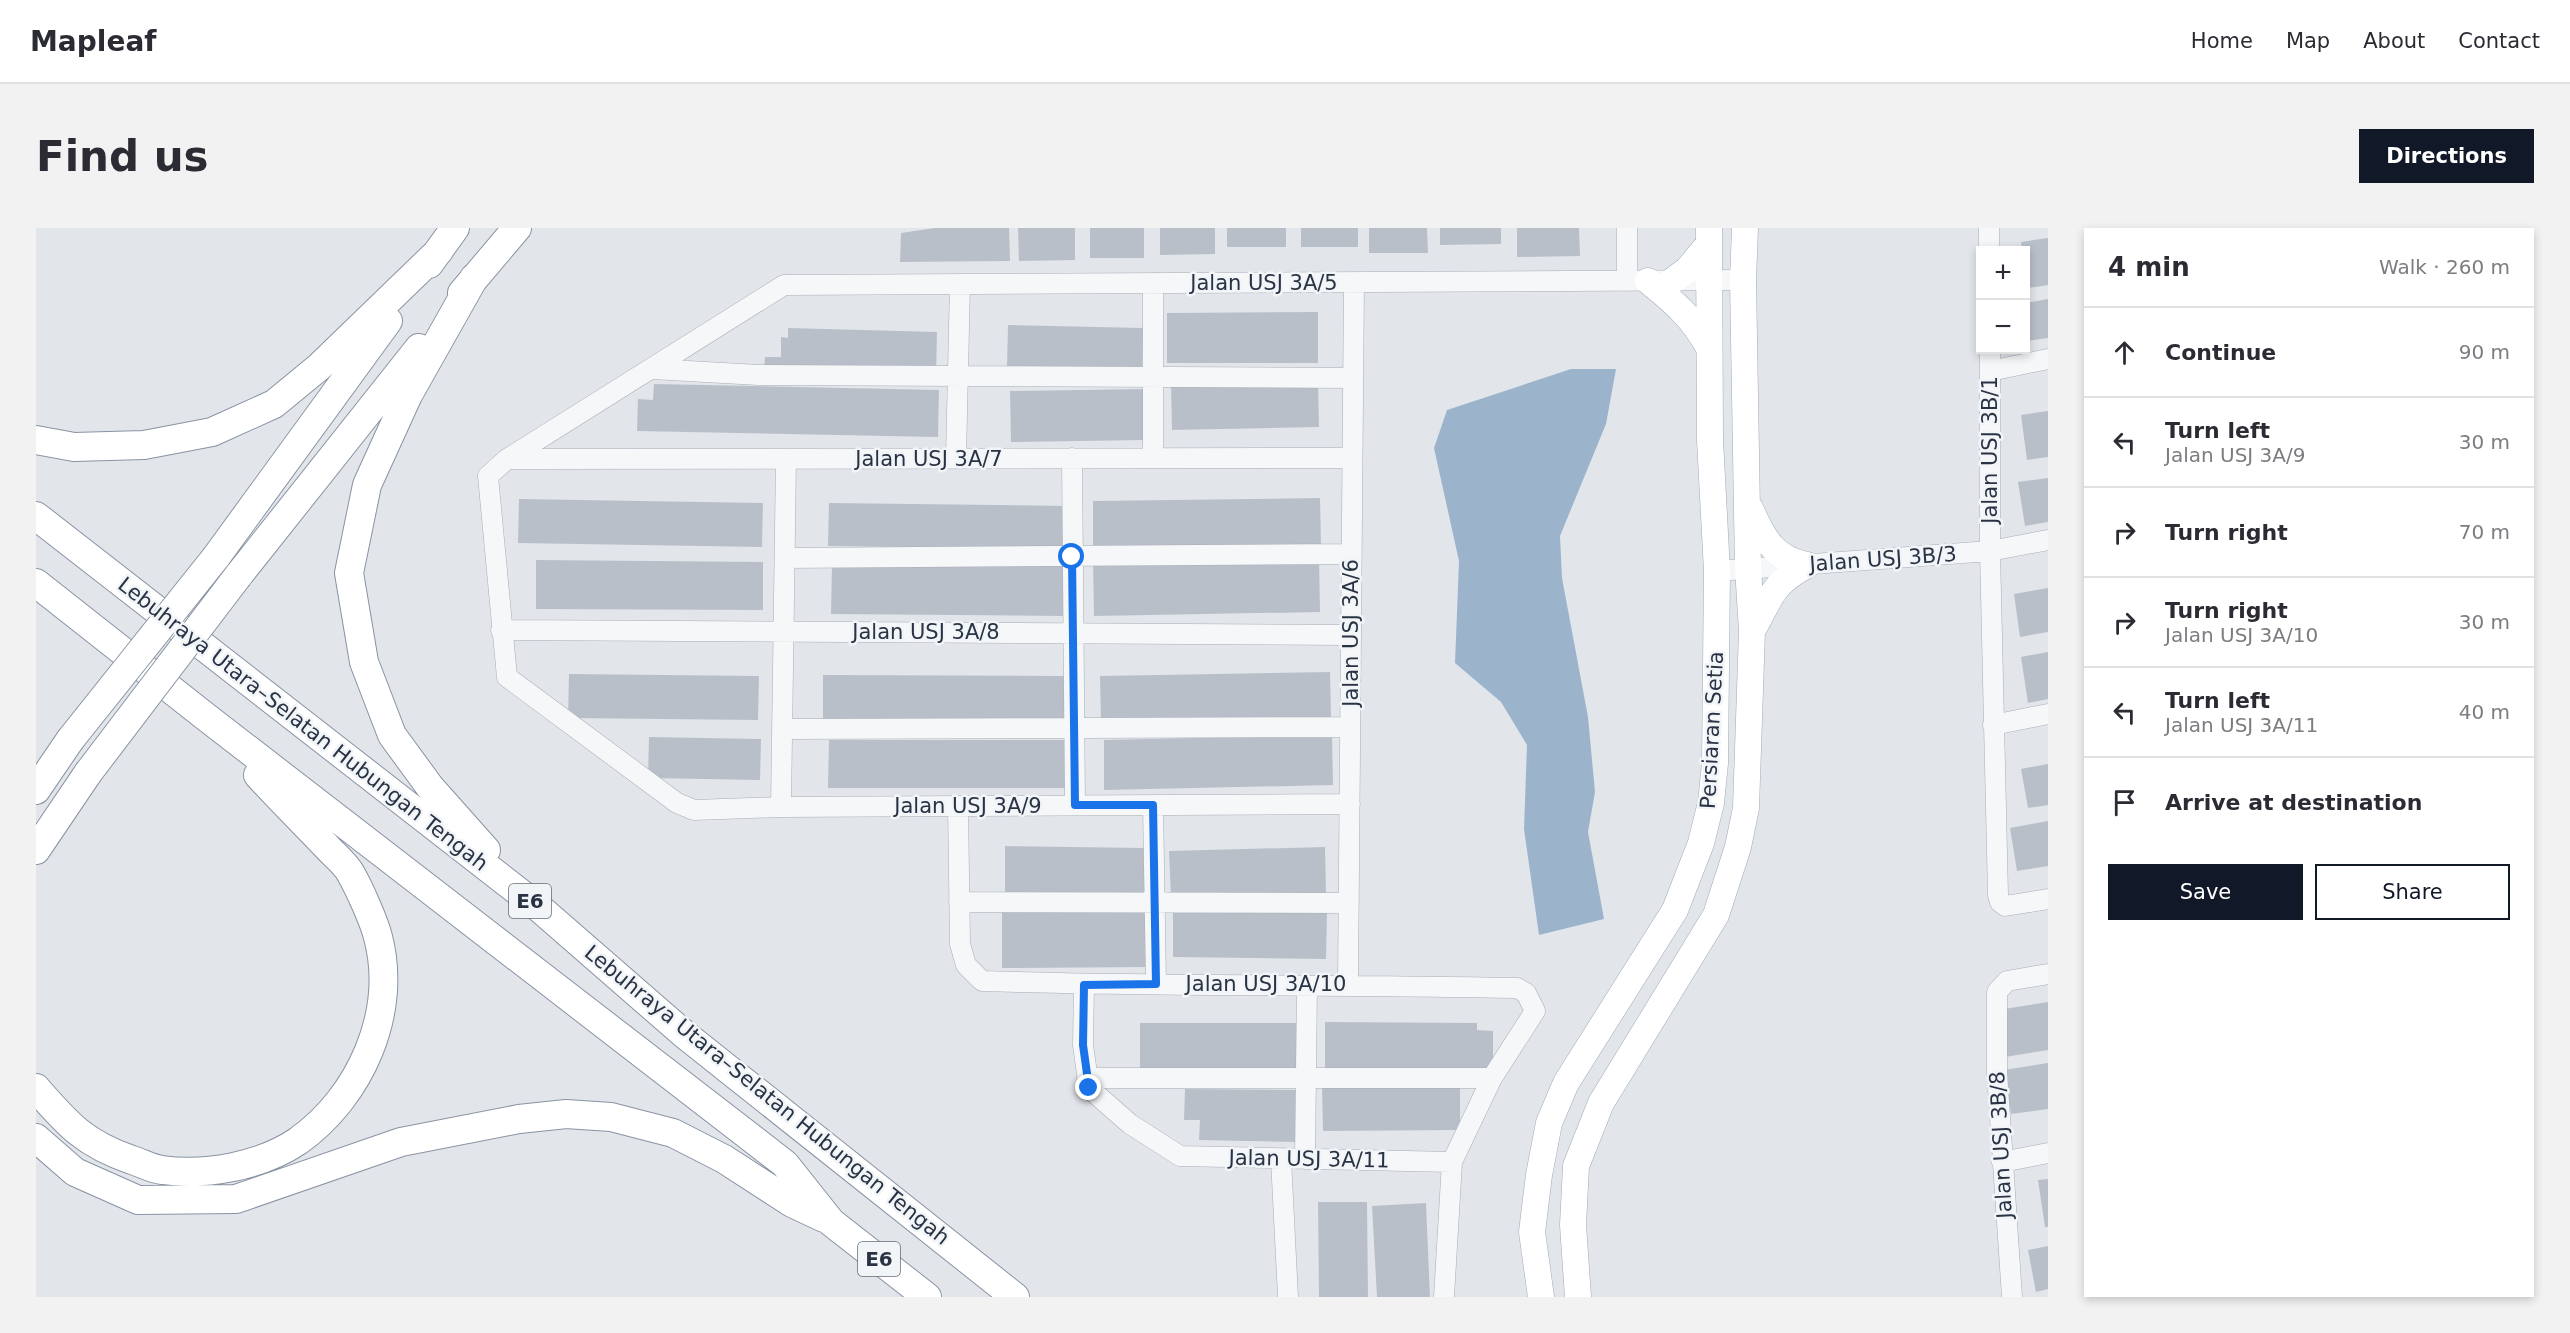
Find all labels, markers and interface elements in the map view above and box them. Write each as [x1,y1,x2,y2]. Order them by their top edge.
text: Mapleaf [30,25,156,58]
text: Home [2191,29,2253,53]
text: Map [2286,29,2330,53]
text: About [2363,29,2425,53]
text: Contact [2458,29,2540,53]
button: Directions [2359,129,2534,183]
text: Find us [36,132,209,181]
map controls [1976,246,2030,354]
button: + [1976,246,2030,300]
text: 4 min [2108,252,2190,282]
text: Walk · 260 m [2379,255,2510,279]
street label: Jalan USJ 3A/5 [1188,271,1338,295]
button: − [1976,300,2030,354]
icon: ahead [2108,336,2141,369]
text: Continue [2165,340,2276,365]
text: 90 m [2459,340,2510,364]
street label: Jalan USJ 3B/1 [1978,376,2002,526]
text: Turn left [2165,418,2270,443]
icon: left [2108,426,2141,459]
text: 30 m [2459,430,2510,454]
text: Jalan USJ 3A/9 [2165,443,2305,467]
street label: Jalan USJ 3A/7 [853,447,1003,471]
icon: right [2108,516,2141,549]
text: Turn right [2165,520,2288,545]
text: 70 m [2459,520,2510,544]
street label: Jalan USJ 3B/3 [1807,542,1957,576]
route start [1058,543,1084,569]
street label: Jalan USJ 3A/6 [1339,559,1363,709]
street label: Lebuhraya Utara–Selatan Hubungan Tengah [113,572,493,876]
text: Turn right [2165,598,2288,623]
icon: right [2108,606,2141,639]
text: 30 m [2459,610,2510,634]
street label: Jalan USJ 3A/8 [850,620,1000,644]
text: Jalan USJ 3A/10 [2165,623,2318,647]
street label: Persiaran Setia [1696,651,1728,809]
text: Turn left [2165,688,2270,713]
icon: left [2108,696,2141,729]
text: 40 m [2459,700,2510,724]
text: Jalan USJ 3A/11 [2165,713,2318,737]
icon: arrive [2108,786,2141,819]
text: Arrive at destination [2165,790,2422,815]
street label: Jalan USJ 3A/9 [892,794,1042,818]
button: Save [2108,864,2303,920]
button: Share [2315,864,2510,920]
road number: E6 [509,884,551,918]
street label: Lebuhraya Utara–Selatan Hubungan Tengah [580,940,954,1250]
street label: Jalan USJ 3A/10 [1184,972,1346,996]
street label: Jalan USJ 3B/8 [1985,1071,2017,1221]
route end [1075,1074,1101,1100]
street label: Jalan USJ 3A/11 [1226,1146,1390,1172]
road number: E6 [858,1242,900,1276]

